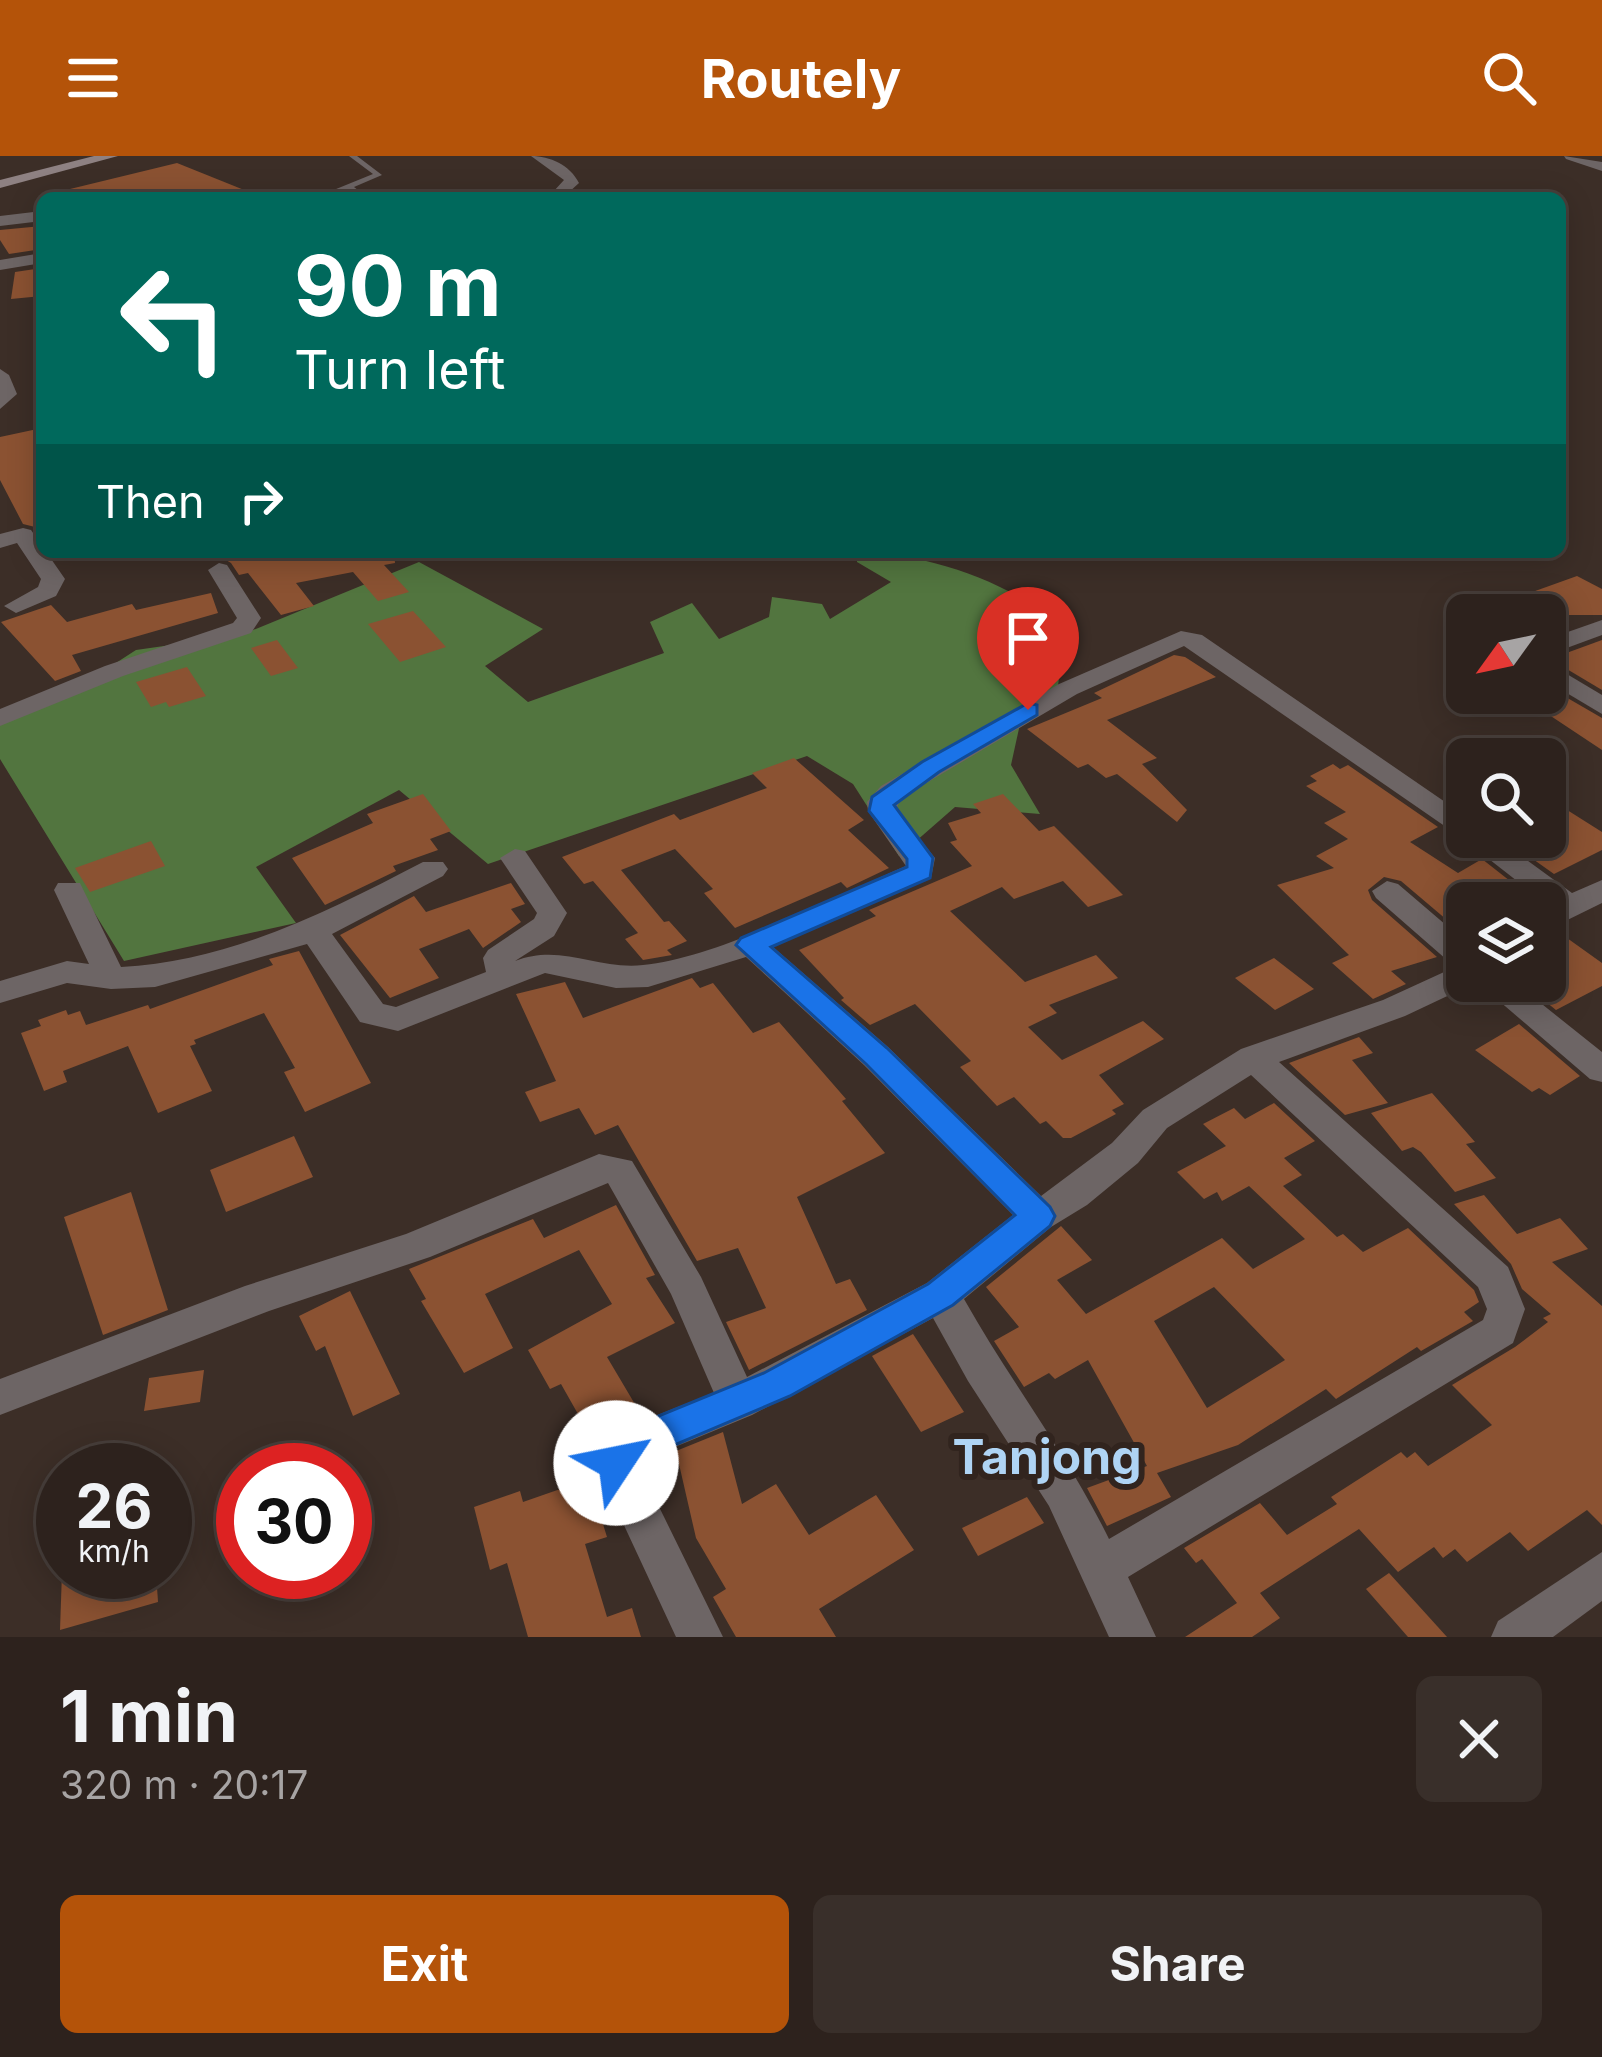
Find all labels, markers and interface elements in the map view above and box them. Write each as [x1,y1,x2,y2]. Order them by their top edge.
icon: menu [60,45,126,111]
icon: search [1476,45,1542,111]
text: Routely [701,46,901,111]
text: 90 m [294,235,502,336]
icon: left [96,240,252,396]
text: Turn left [294,337,505,402]
icon: right [228,468,294,534]
text: Then [96,474,204,529]
pin [977,587,1079,710]
north arrow [1446,594,1566,714]
map controls [1446,594,1566,1002]
icon: arrive [995,605,1061,671]
button: search [1446,738,1566,858]
button: layers [1446,882,1566,1002]
position arrow [553,1400,679,1526]
district label: Tanjong [953,1427,1141,1486]
speed limit sign: 30 [216,1443,372,1599]
text: 26 [76,1470,152,1542]
text: km/h [78,1533,150,1569]
text: 1 min [60,1672,238,1759]
button: close [1416,1676,1542,1802]
text: 320 m · 20:17 [60,1761,308,1808]
button: Exit [60,1895,789,2033]
button: Share [813,1895,1542,2033]

